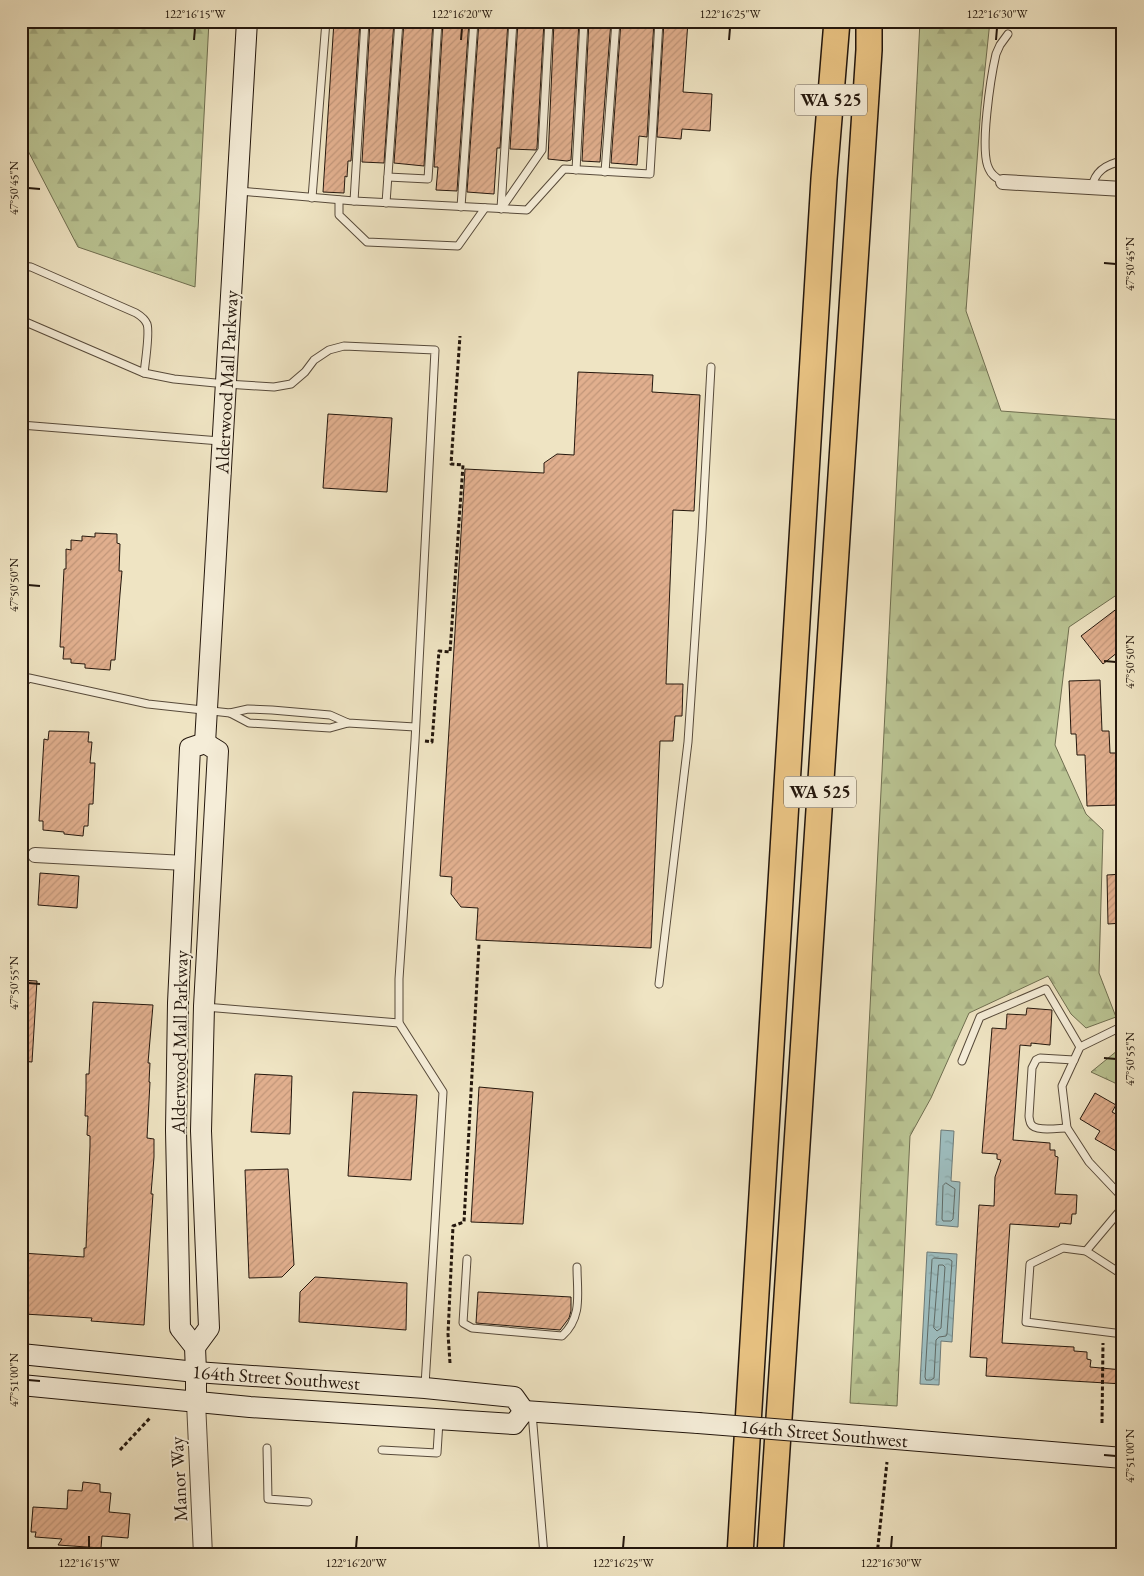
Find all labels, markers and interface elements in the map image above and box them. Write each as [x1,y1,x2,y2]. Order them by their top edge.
text: 122°16'15"W [164,6,227,22]
text: 122°16'20"W [431,6,494,22]
text: 122°16'25"W [699,6,762,22]
text: 122°16'30"W [966,6,1029,22]
road number: WA 525 [795,84,867,116]
text: 47°50'45"N [6,161,22,215]
text: 47°50'45"N [1122,237,1138,291]
street label: Alderwood Mall Parkway [209,289,244,476]
text: 47°50'50"N [6,558,22,612]
text: 47°50'50"N [1122,635,1138,689]
road number: WA 525 [784,776,856,808]
street label: Alderwood Mall Parkway [165,949,194,1135]
text: 47°50'55"N [6,956,22,1010]
text: 47°50'55"N [1122,1032,1138,1086]
text: 47°51'00"N [6,1353,22,1407]
street label: 164th Street Southwest [191,1359,361,1396]
street label: 164th Street Southwest [739,1414,909,1453]
text: 47°51'00"N [1122,1429,1138,1483]
street label: Manor Way [164,1435,193,1522]
text: 122°16'15"W [58,1555,121,1571]
text: 122°16'20"W [325,1555,388,1571]
text: 122°16'25"W [592,1555,655,1571]
text: 122°16'30"W [860,1555,923,1571]

